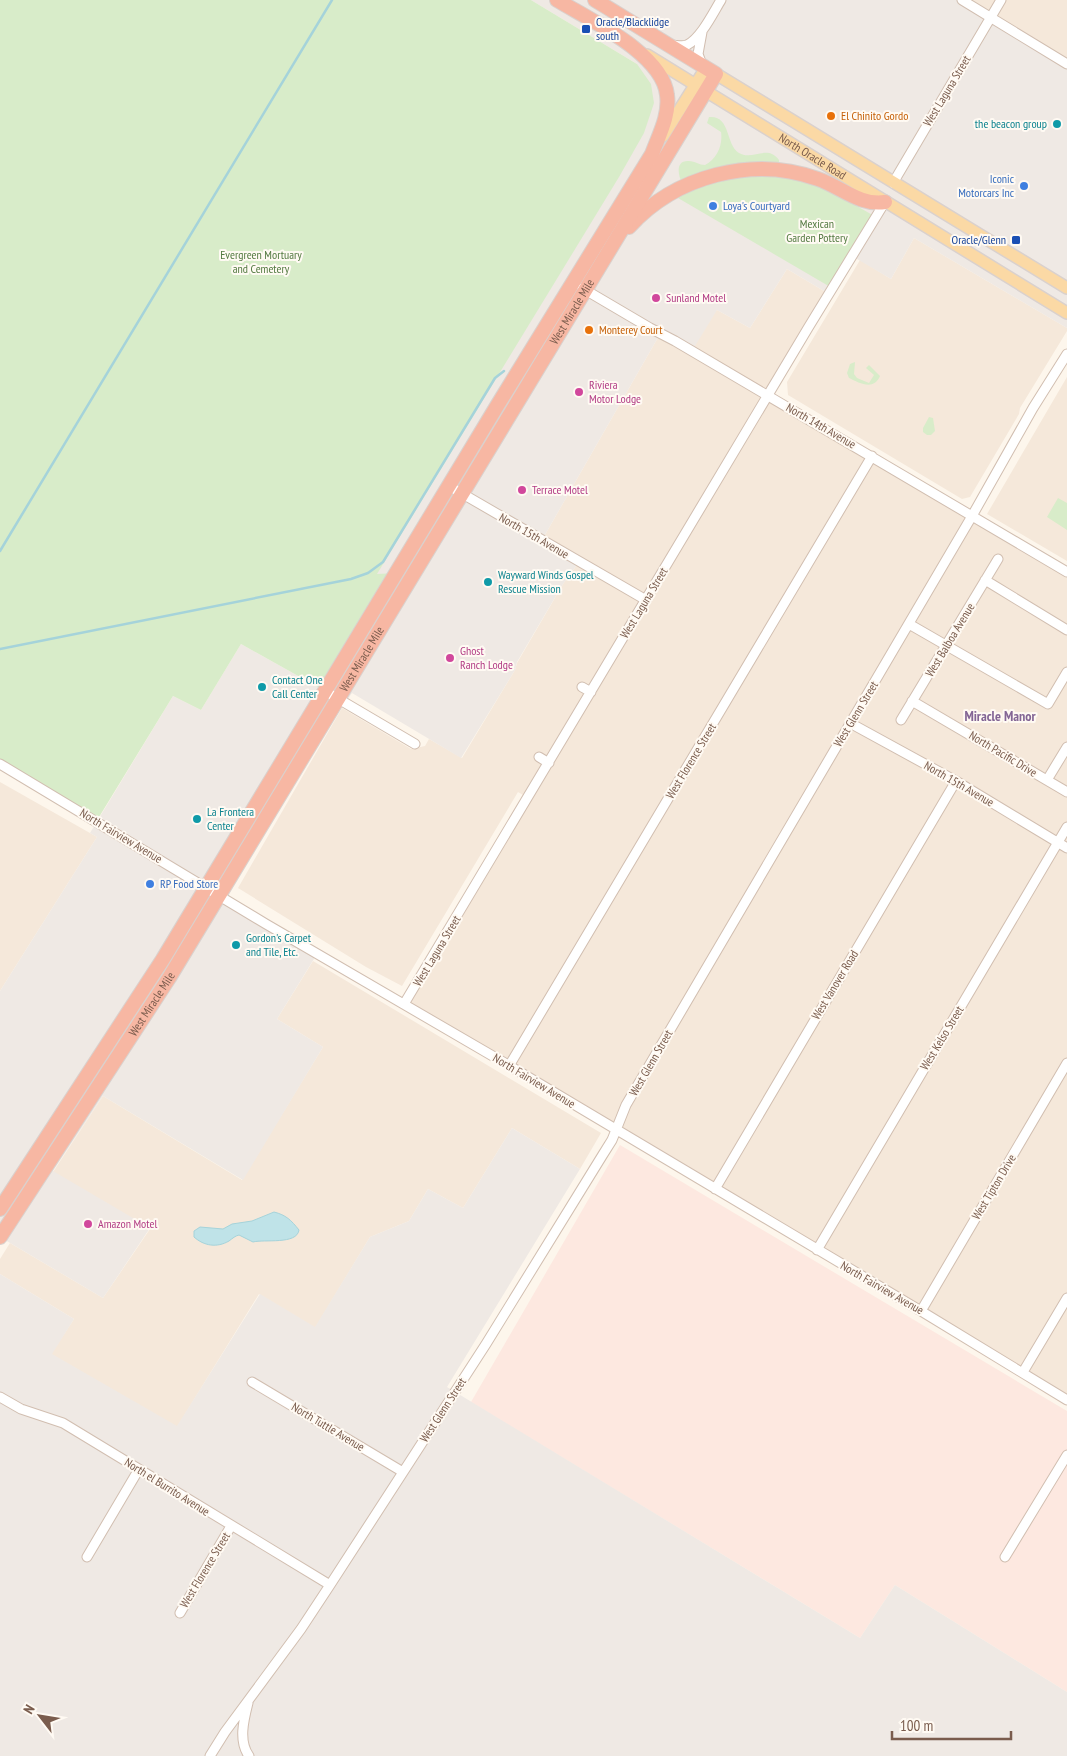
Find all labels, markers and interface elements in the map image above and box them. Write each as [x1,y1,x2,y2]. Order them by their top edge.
place label: Oracle/Blacklidge south [596,14,669,43]
marker: Oracle/Blacklidge south [580,23,592,35]
street label: West Laguna Street [920,52,974,129]
place label: El Chinito Gordo [841,108,908,123]
marker: El Chinito Gordo [825,110,837,122]
place label: the beacon group [975,116,1047,131]
marker: the beacon group [1051,118,1063,130]
street label: North Oracle Road [776,130,849,182]
place label: Iconic Motorcars Inc [958,171,1015,200]
marker: Iconic Motorcars Inc [1018,180,1030,192]
place label: Loya's Courtyard [723,198,790,213]
marker: Loya's Courtyard [707,200,719,212]
park label: Mexican Garden Pottery [786,216,848,245]
place label: Oracle/Glenn [952,232,1006,247]
marker: Oracle/Glenn [1010,234,1022,246]
park label: Evergreen Mortuary and Cemetery [220,247,302,276]
street label: West Miracle Mile [546,276,597,347]
place label: Sunland Motel [666,290,726,305]
marker: Sunland Motel [650,292,662,304]
place label: Monterey Court [599,322,663,337]
marker: Monterey Court [583,324,595,336]
place label: Riviera Motor Lodge [589,377,641,406]
marker: Riviera Motor Lodge [573,386,585,398]
street label: North 14th Avenue [784,399,859,452]
place label: Terrace Motel [532,482,588,497]
marker: Terrace Motel [516,484,528,496]
street label: North 15th Avenue [497,509,572,562]
street label: West Laguna Street [617,564,671,641]
place label: Wayward Winds Gospel Rescue Mission [498,567,594,596]
marker: Wayward Winds Gospel Rescue Mission [482,576,494,588]
street label: West Balboa Avenue [922,600,978,679]
street label: West Miracle Mile [336,623,387,694]
place label: Ghost Ranch Lodge [460,643,513,672]
marker: Ghost Ranch Lodge [444,652,456,664]
place label: Contact One Call Center [272,672,323,701]
street label: West Glenn Street [830,678,881,749]
marker: Contact One Call Center [256,681,268,693]
district label: Miracle Manor [964,707,1036,725]
street label: West Florence Street [662,720,719,801]
street label: North Pacific Drive [967,727,1040,780]
street label: North 15th Avenue [922,757,997,810]
place label: La Frontera Center [207,804,254,833]
street label: North Fairview Avenue [77,805,165,866]
marker: La Frontera Center [191,813,203,825]
place label: RP Food Store [160,876,218,891]
marker: RP Food Store [144,878,156,890]
street label: West Laguna Street [410,912,464,989]
place label: Gordon's Carpet and Tile, Etc. [246,930,312,959]
marker: Gordon's Carpet and Tile, Etc. [230,939,242,951]
street label: West Vanover Road [808,947,861,1022]
street label: West Miracle Mile [125,969,178,1039]
street label: West Kelso Street [917,1002,967,1073]
street label: West Glenn Street [626,1026,676,1099]
street label: North Fairview Avenue [490,1050,578,1111]
street label: West Tipton Drive [968,1151,1019,1222]
place label: Amazon Motel [98,1216,157,1231]
marker: Amazon Motel [82,1218,94,1230]
street label: North Fairview Avenue [838,1258,927,1317]
street label: West Glenn Street [416,1374,469,1445]
street label: North Tuttle Avenue [289,1399,368,1454]
street label: North el Burrito Avenue [122,1454,213,1519]
street label: West Florence Street [176,1529,233,1610]
north arrow [15,1691,65,1741]
text: N [19,1701,39,1717]
scale bar [892,1708,1011,1740]
text: 100 m [900,1716,933,1735]

